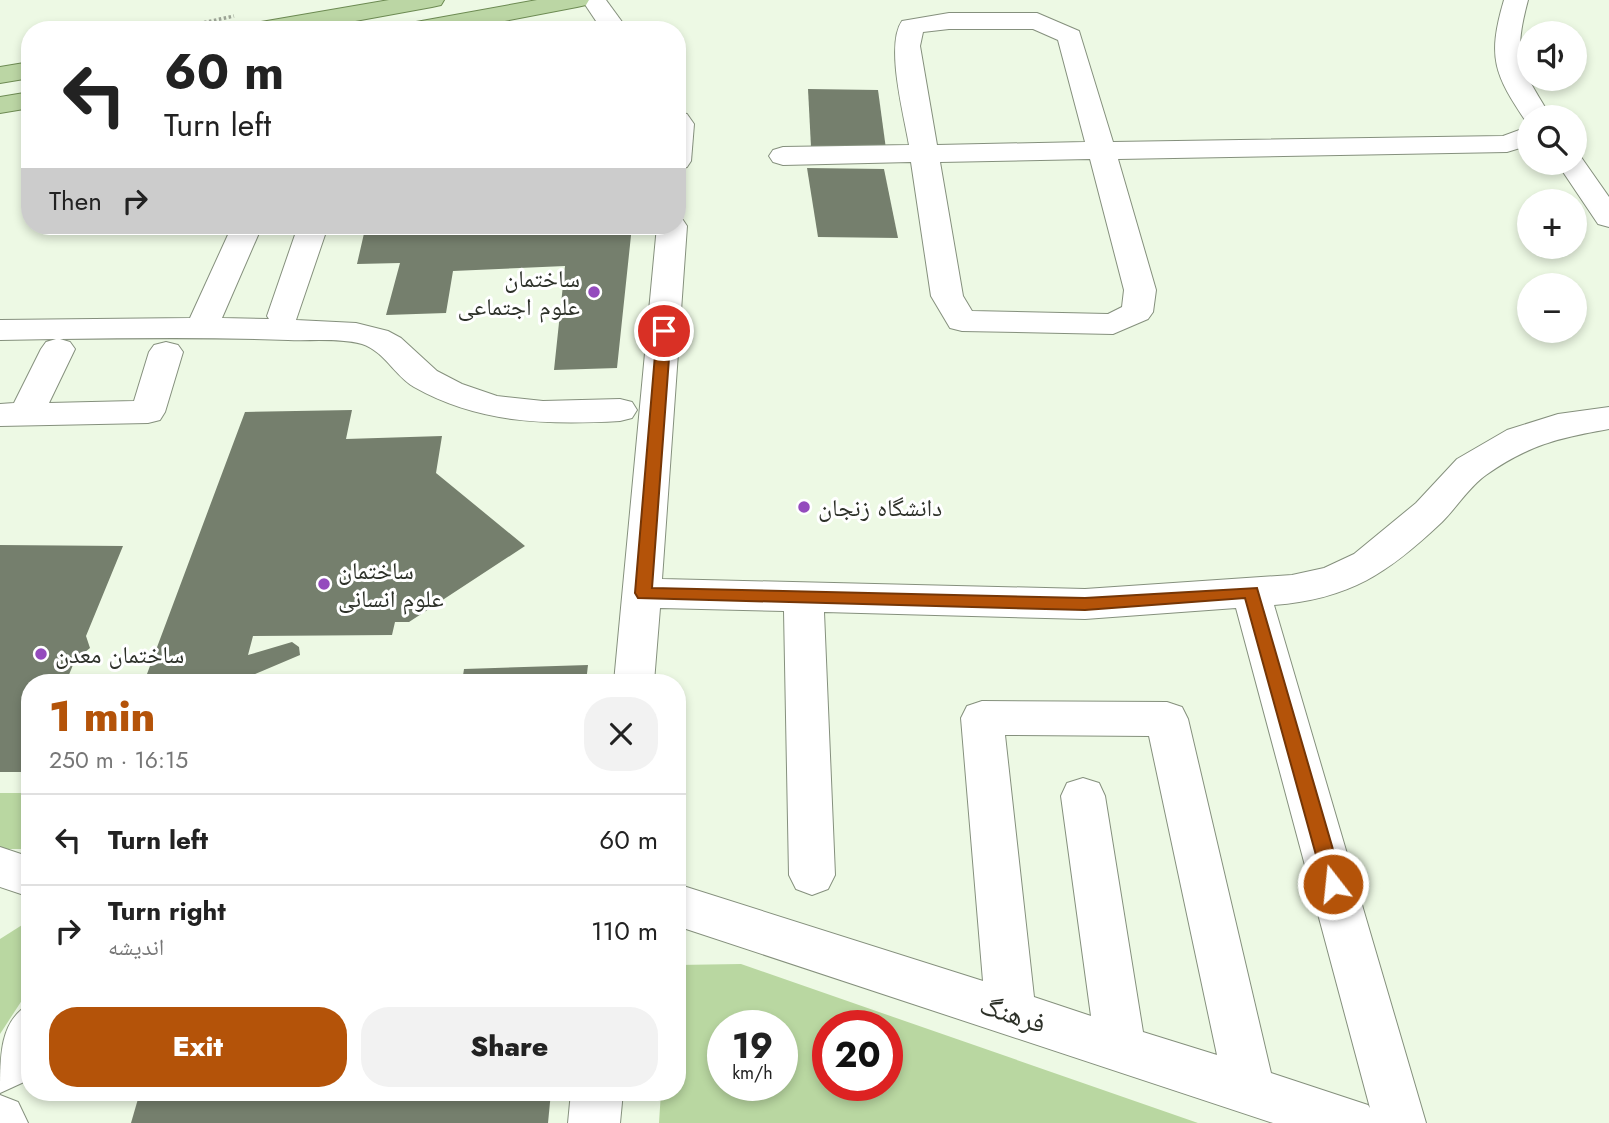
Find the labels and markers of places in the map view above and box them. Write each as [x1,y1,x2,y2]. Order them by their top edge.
place label: ساختمان علوم اجتماعی [458,261,580,324]
marker: ساختمان علوم اجتماعی [586,284,602,300]
pin [634,301,694,361]
place label: دانشگاه زنجان [818,490,942,525]
marker: دانشگاه زنجان [796,499,812,515]
place label: ساختمان علوم انسانی [338,553,444,616]
marker: ساختمان علوم انسانی [316,576,332,592]
place label: ساختمان معدن [55,637,184,672]
marker: ساختمان معدن [33,646,49,662]

